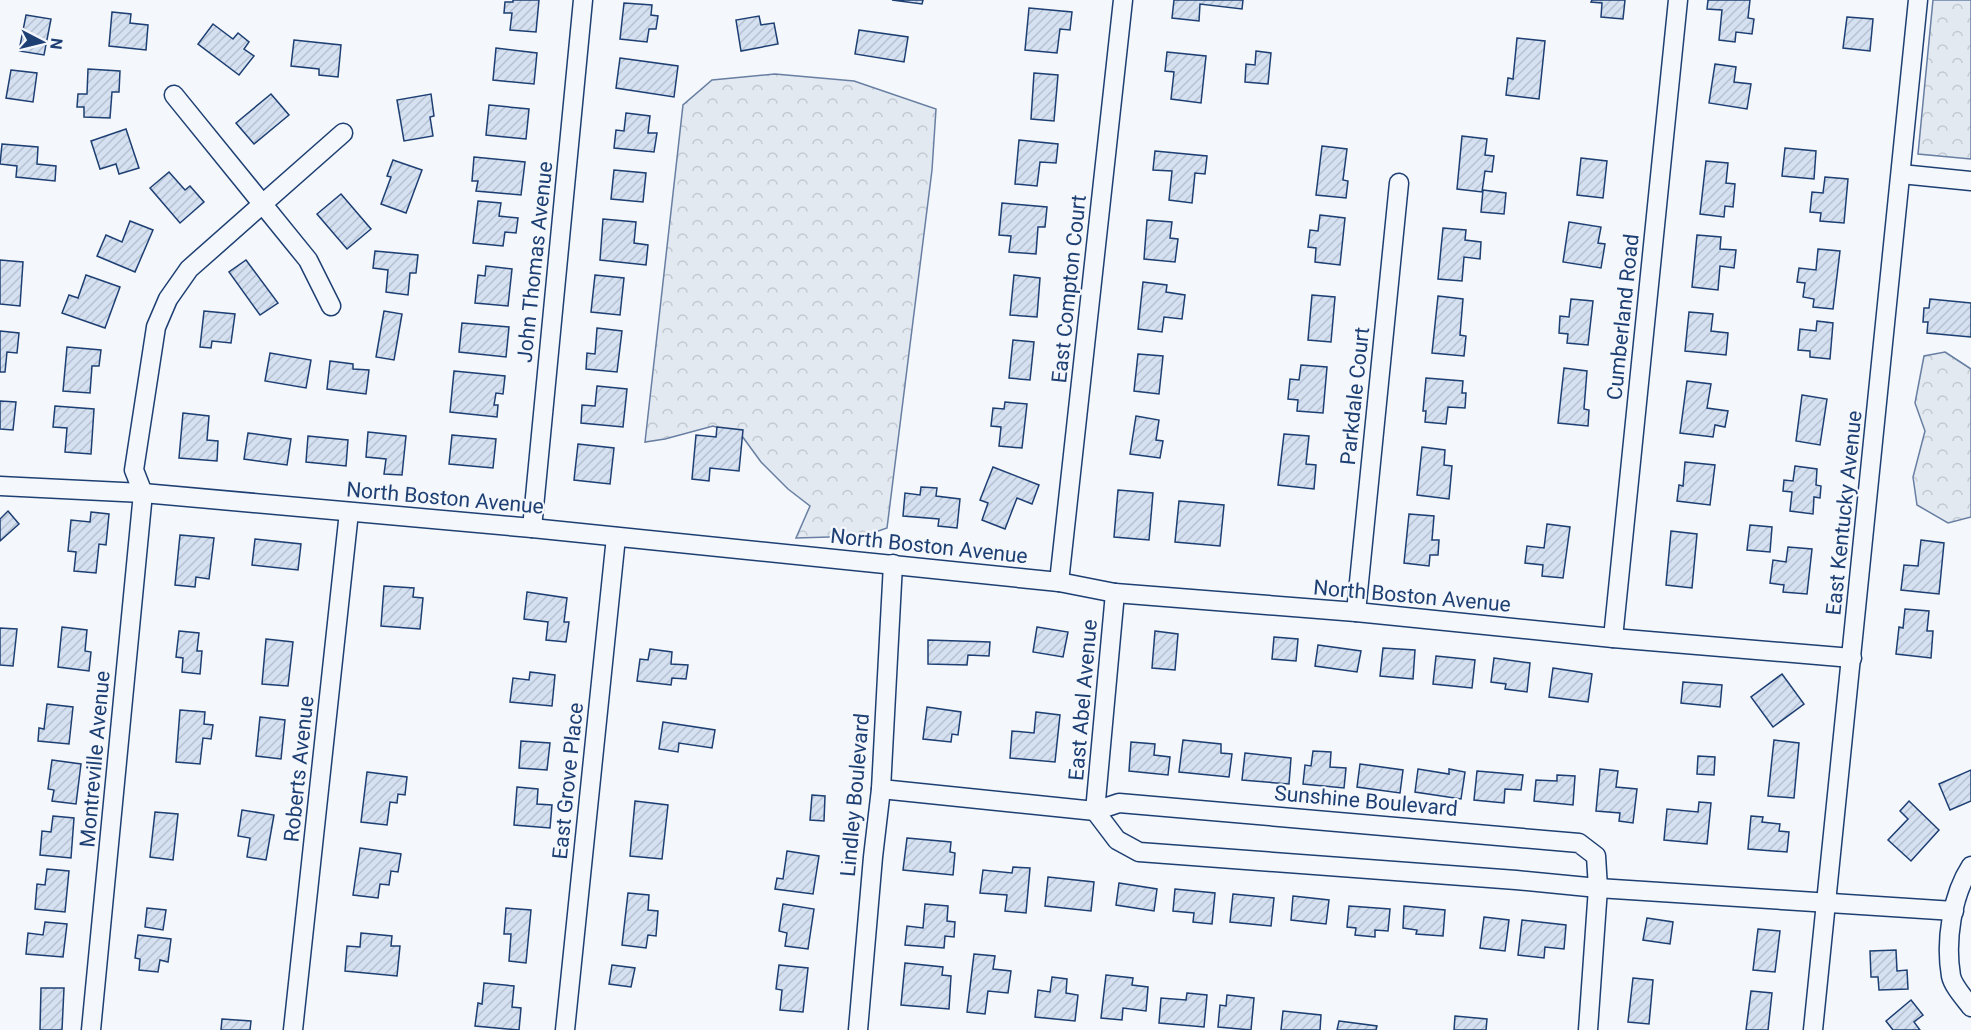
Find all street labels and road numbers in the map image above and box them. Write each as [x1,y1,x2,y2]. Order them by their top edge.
street label: John Thomas Avenue [513,160,557,364]
street label: East Compton Court [1047,193,1091,384]
street label: Cumberland Road [1602,233,1644,401]
street label: Parkdale Court [1336,326,1374,466]
street label: East Kentucky Avenue [1821,409,1867,617]
street label: North Boston Avenue [345,477,545,519]
street label: North Boston Avenue [829,524,1029,568]
street label: North Boston Avenue [1312,575,1512,617]
street label: East Abel Avenue [1064,618,1102,782]
street label: Montreville Avenue [75,670,115,848]
street label: Roberts Avenue [279,695,319,843]
street label: East Grove Place [548,701,588,861]
street label: Lindley Boulevard [836,712,874,878]
street label: Sunshine Boulevard [1273,781,1459,821]

